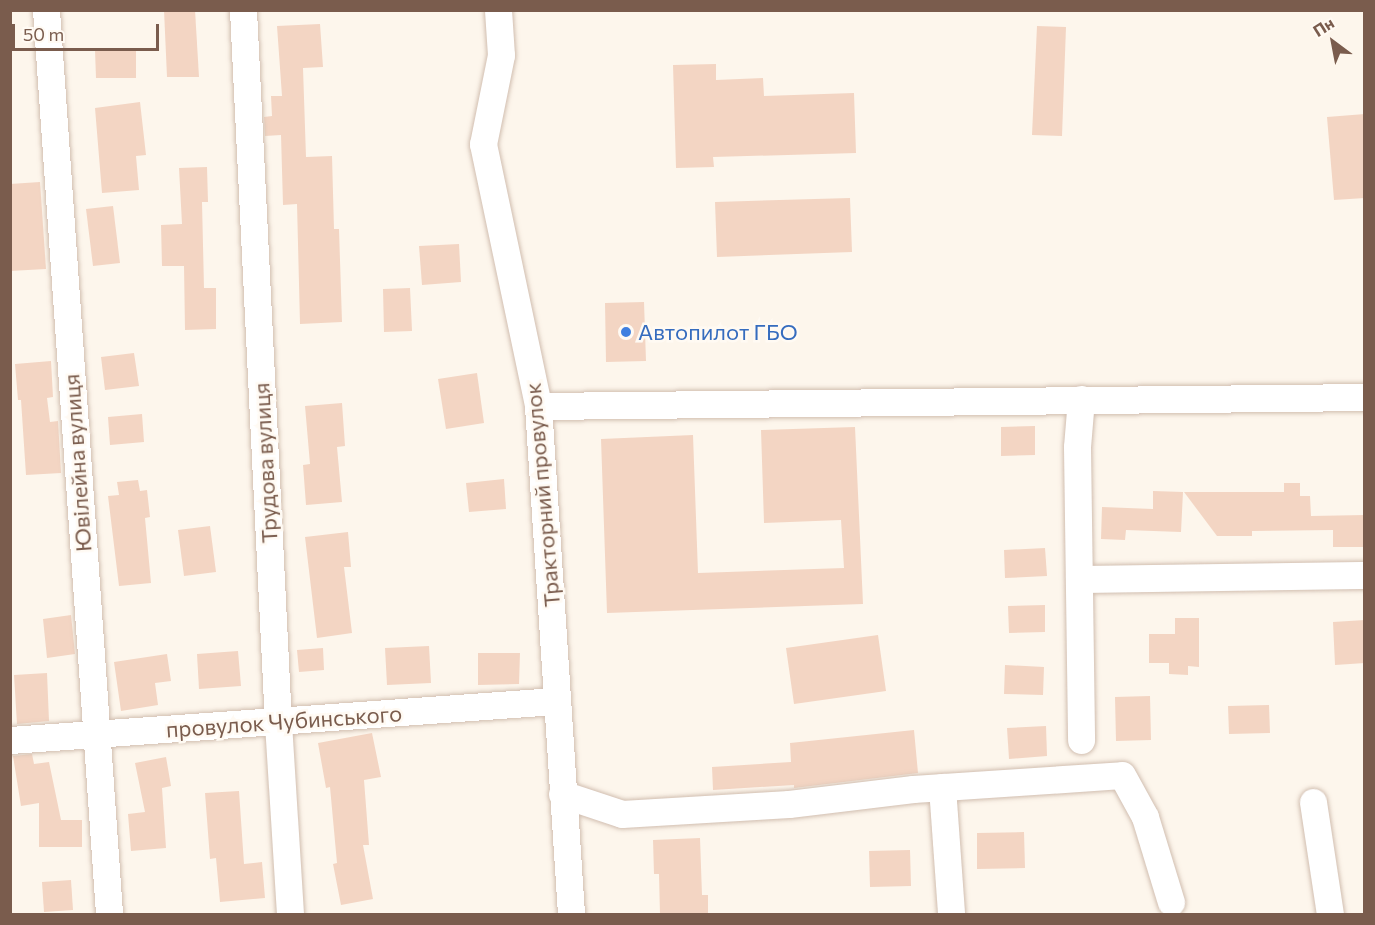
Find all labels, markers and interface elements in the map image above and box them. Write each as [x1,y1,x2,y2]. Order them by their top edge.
scale bar [15,12,162,50]
north arrow [1303,12,1363,72]
text: Пн [1309,13,1337,40]
text: 50 m [23,23,64,45]
place label: Автопилот ГБО [638,319,798,345]
marker: Автопилот ГБО [619,325,633,339]
street label: Ювілейна вулиця [58,373,96,553]
street label: Трудова вулиця [248,382,282,544]
street label: Тракторний провулок [519,382,565,608]
street label: провулок Чубинського [165,700,403,742]

